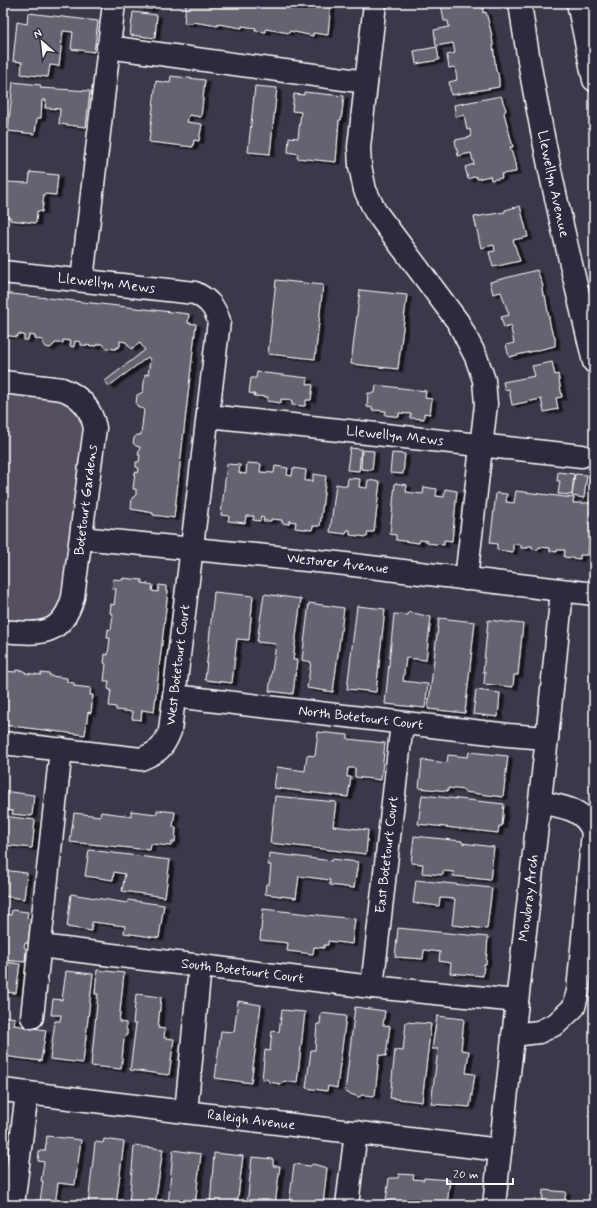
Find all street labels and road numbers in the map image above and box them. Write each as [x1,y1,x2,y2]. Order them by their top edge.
street label: Llewellyn Avenue [533,129,574,239]
street label: Llewellyn Mews [57,269,156,298]
street label: Llewellyn Mews [345,422,445,450]
street label: Botetourt Gardens [70,444,102,556]
street label: Westover Avenue [286,549,390,578]
street label: West Botetourt Court [162,604,194,726]
street label: North Botetourt Court [297,702,424,734]
street label: East Botetourt Court [371,795,403,914]
street label: Mowbray Arch [515,853,543,943]
street label: South Botetourt Court [180,955,305,988]
street label: Raleigh Avenue [206,1106,296,1134]

